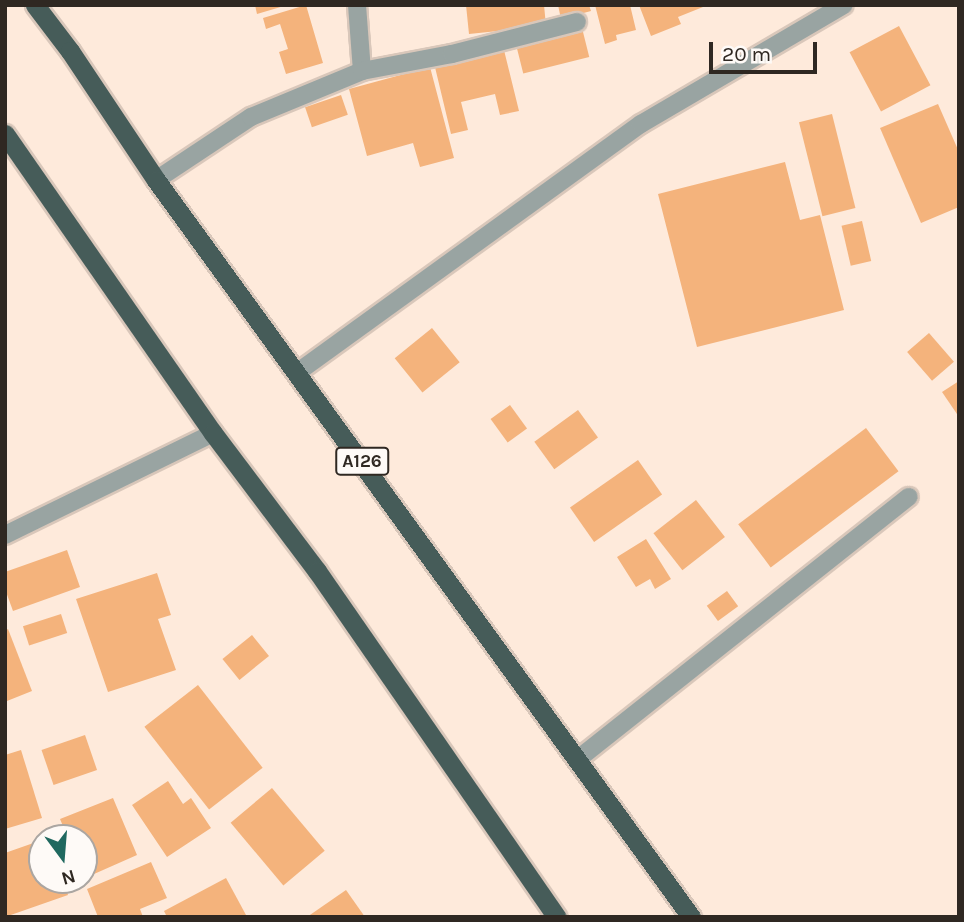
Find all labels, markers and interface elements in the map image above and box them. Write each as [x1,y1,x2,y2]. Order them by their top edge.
scale bar [712,28,820,72]
text: 20 m [722,42,771,66]
road number: A126 [334,447,390,476]
north arrow [28,824,98,894]
text: N [59,865,78,890]

